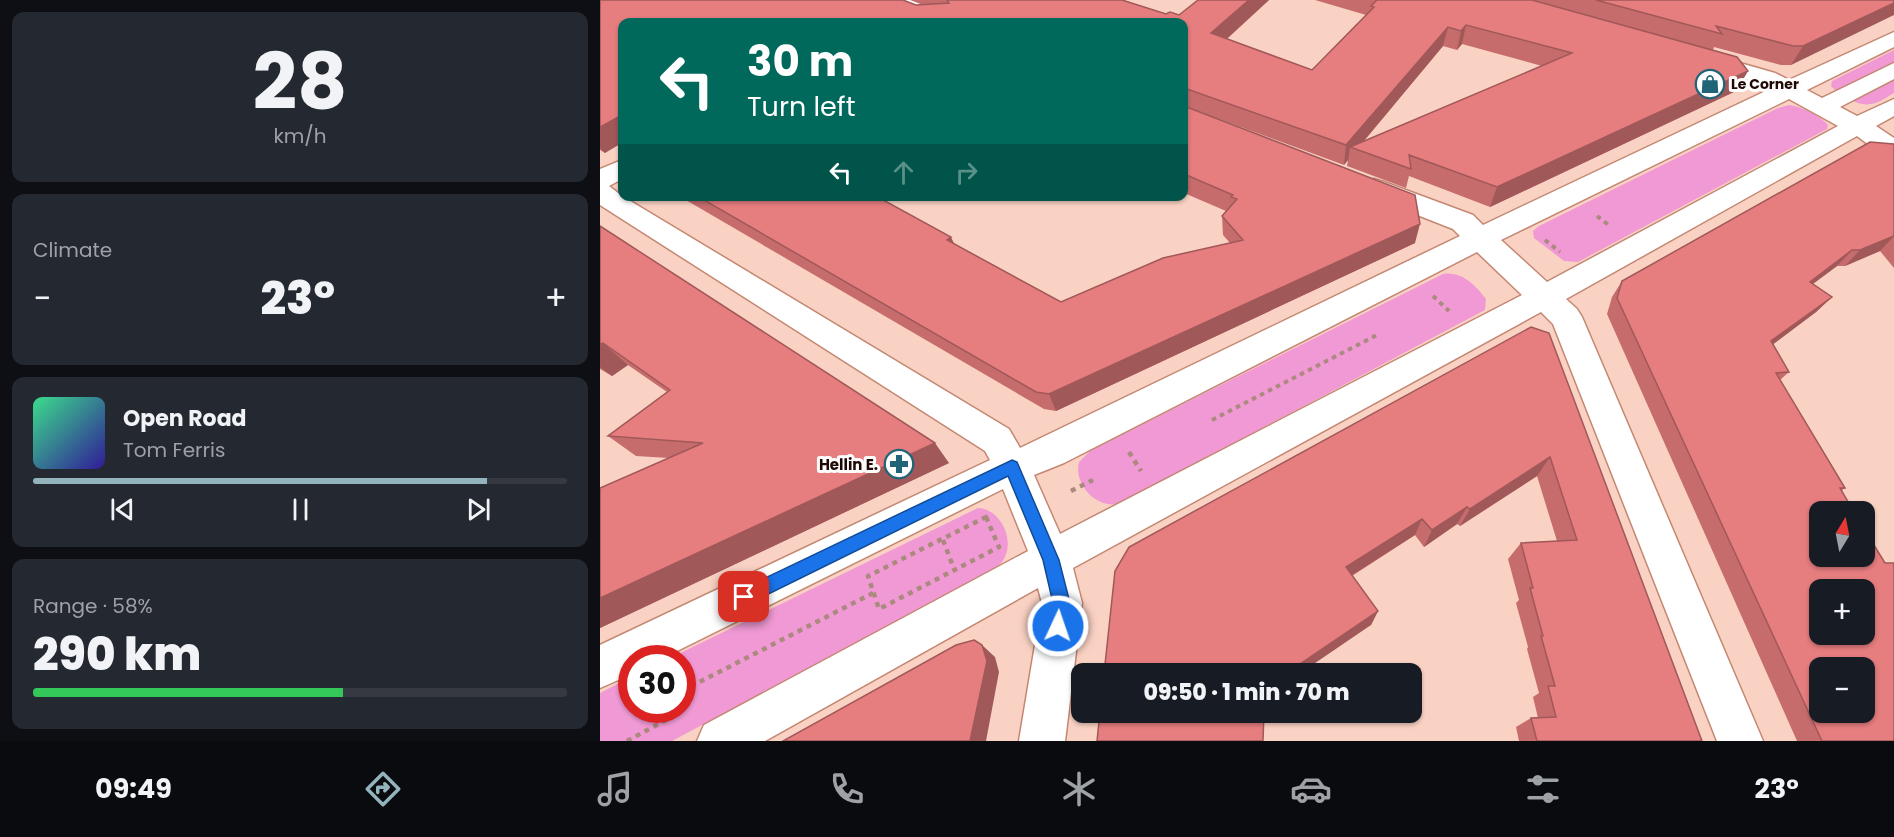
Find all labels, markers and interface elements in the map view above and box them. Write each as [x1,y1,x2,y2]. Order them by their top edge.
text: 28 [252,27,348,136]
text: 30 m [747,32,853,91]
icon: left [648,42,726,120]
shop icon: Le Corner [1694,68,1726,100]
place label: Le Corner [1731,74,1799,94]
text: Turn left [747,88,856,125]
text: km/h [273,122,327,150]
icon: left [824,156,857,189]
icon: ahead [887,156,920,189]
icon: right [950,156,983,189]
text: Climate [33,236,112,264]
text: 23° [260,267,335,330]
text: − [33,275,51,322]
text: + [544,275,567,322]
text: Open Road [123,403,247,434]
text: Tom Ferris [123,436,225,464]
pharmacy icon: Hellin E. [883,448,915,480]
place label: Hellin E. [819,454,878,475]
icon: previous [106,493,139,526]
icon: pause [284,493,317,526]
icon: next [462,493,495,526]
north arrow [1809,501,1875,567]
map controls [1809,501,1875,723]
pin [718,571,769,622]
button: + [1809,579,1875,645]
icon: arrive [727,580,760,613]
text: Range · 58% [33,592,153,620]
position arrow [1026,594,1090,658]
text: 290 km [33,623,201,686]
speed limit sign: 30 [618,645,696,723]
button: − [1809,657,1875,723]
text: 09:50 · 1 min · 70 m [1143,677,1350,708]
icon: directions [362,768,404,810]
icon: music [594,768,636,810]
icon: phone [826,768,868,810]
icon: climate [1058,768,1100,810]
icon: car [1290,768,1332,810]
icon: filters [1522,768,1564,810]
text: 09:49 [95,770,172,807]
text: 23° [1755,770,1799,807]

